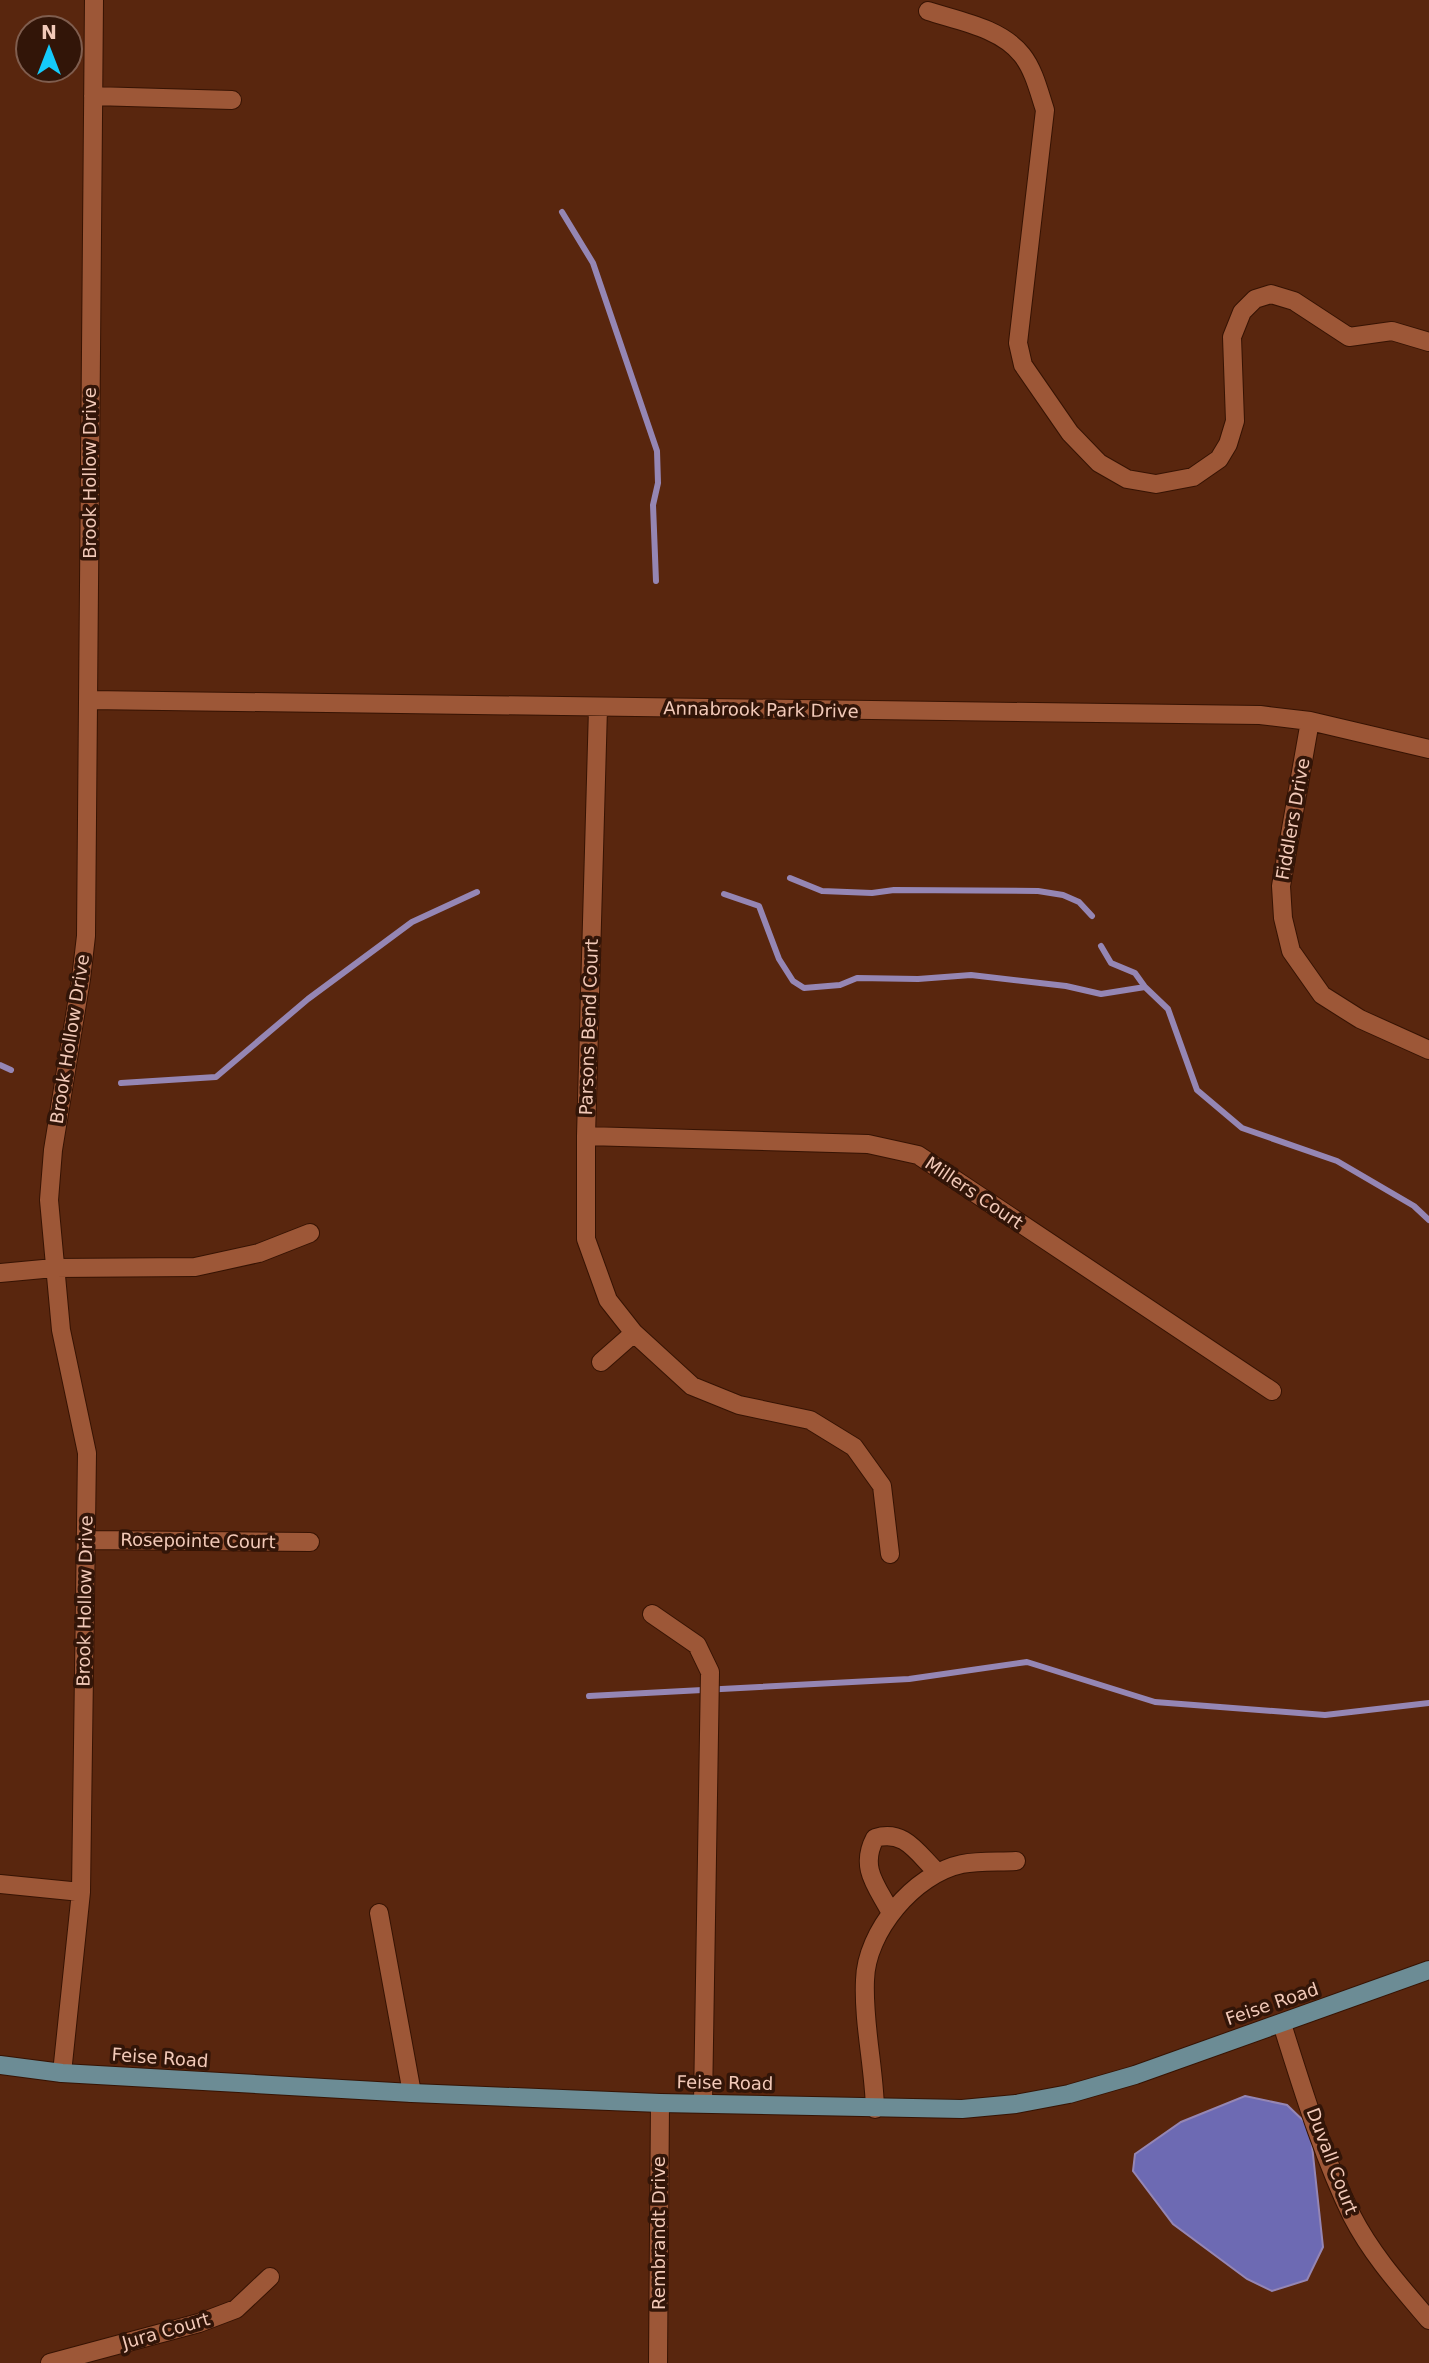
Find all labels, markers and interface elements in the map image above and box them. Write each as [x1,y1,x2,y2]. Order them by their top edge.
north arrow [14,14,84,84]
text: N [41,21,57,43]
street label: Brook Hollow Drive [79,387,100,559]
street label: Annabrook Park Drive [663,697,859,722]
street label: Fiddlers Drive [1271,756,1314,882]
street label: Parsons Bend Court [575,938,602,1116]
street label: Brook Hollow Drive [46,953,93,1125]
street label: Millers Court [921,1152,1027,1233]
street label: Brook Hollow Drive [73,1515,96,1687]
street label: Rosepointe Court [120,1529,276,1552]
street label: Feise Road [1223,1978,1321,2029]
street label: Feise Road [111,2044,209,2071]
street label: Feise Road [676,2071,774,2094]
street label: Duvall Court [1303,2105,1362,2217]
street label: Rembrandt Drive [648,2156,669,2310]
street label: Jura Court [119,2308,212,2353]

